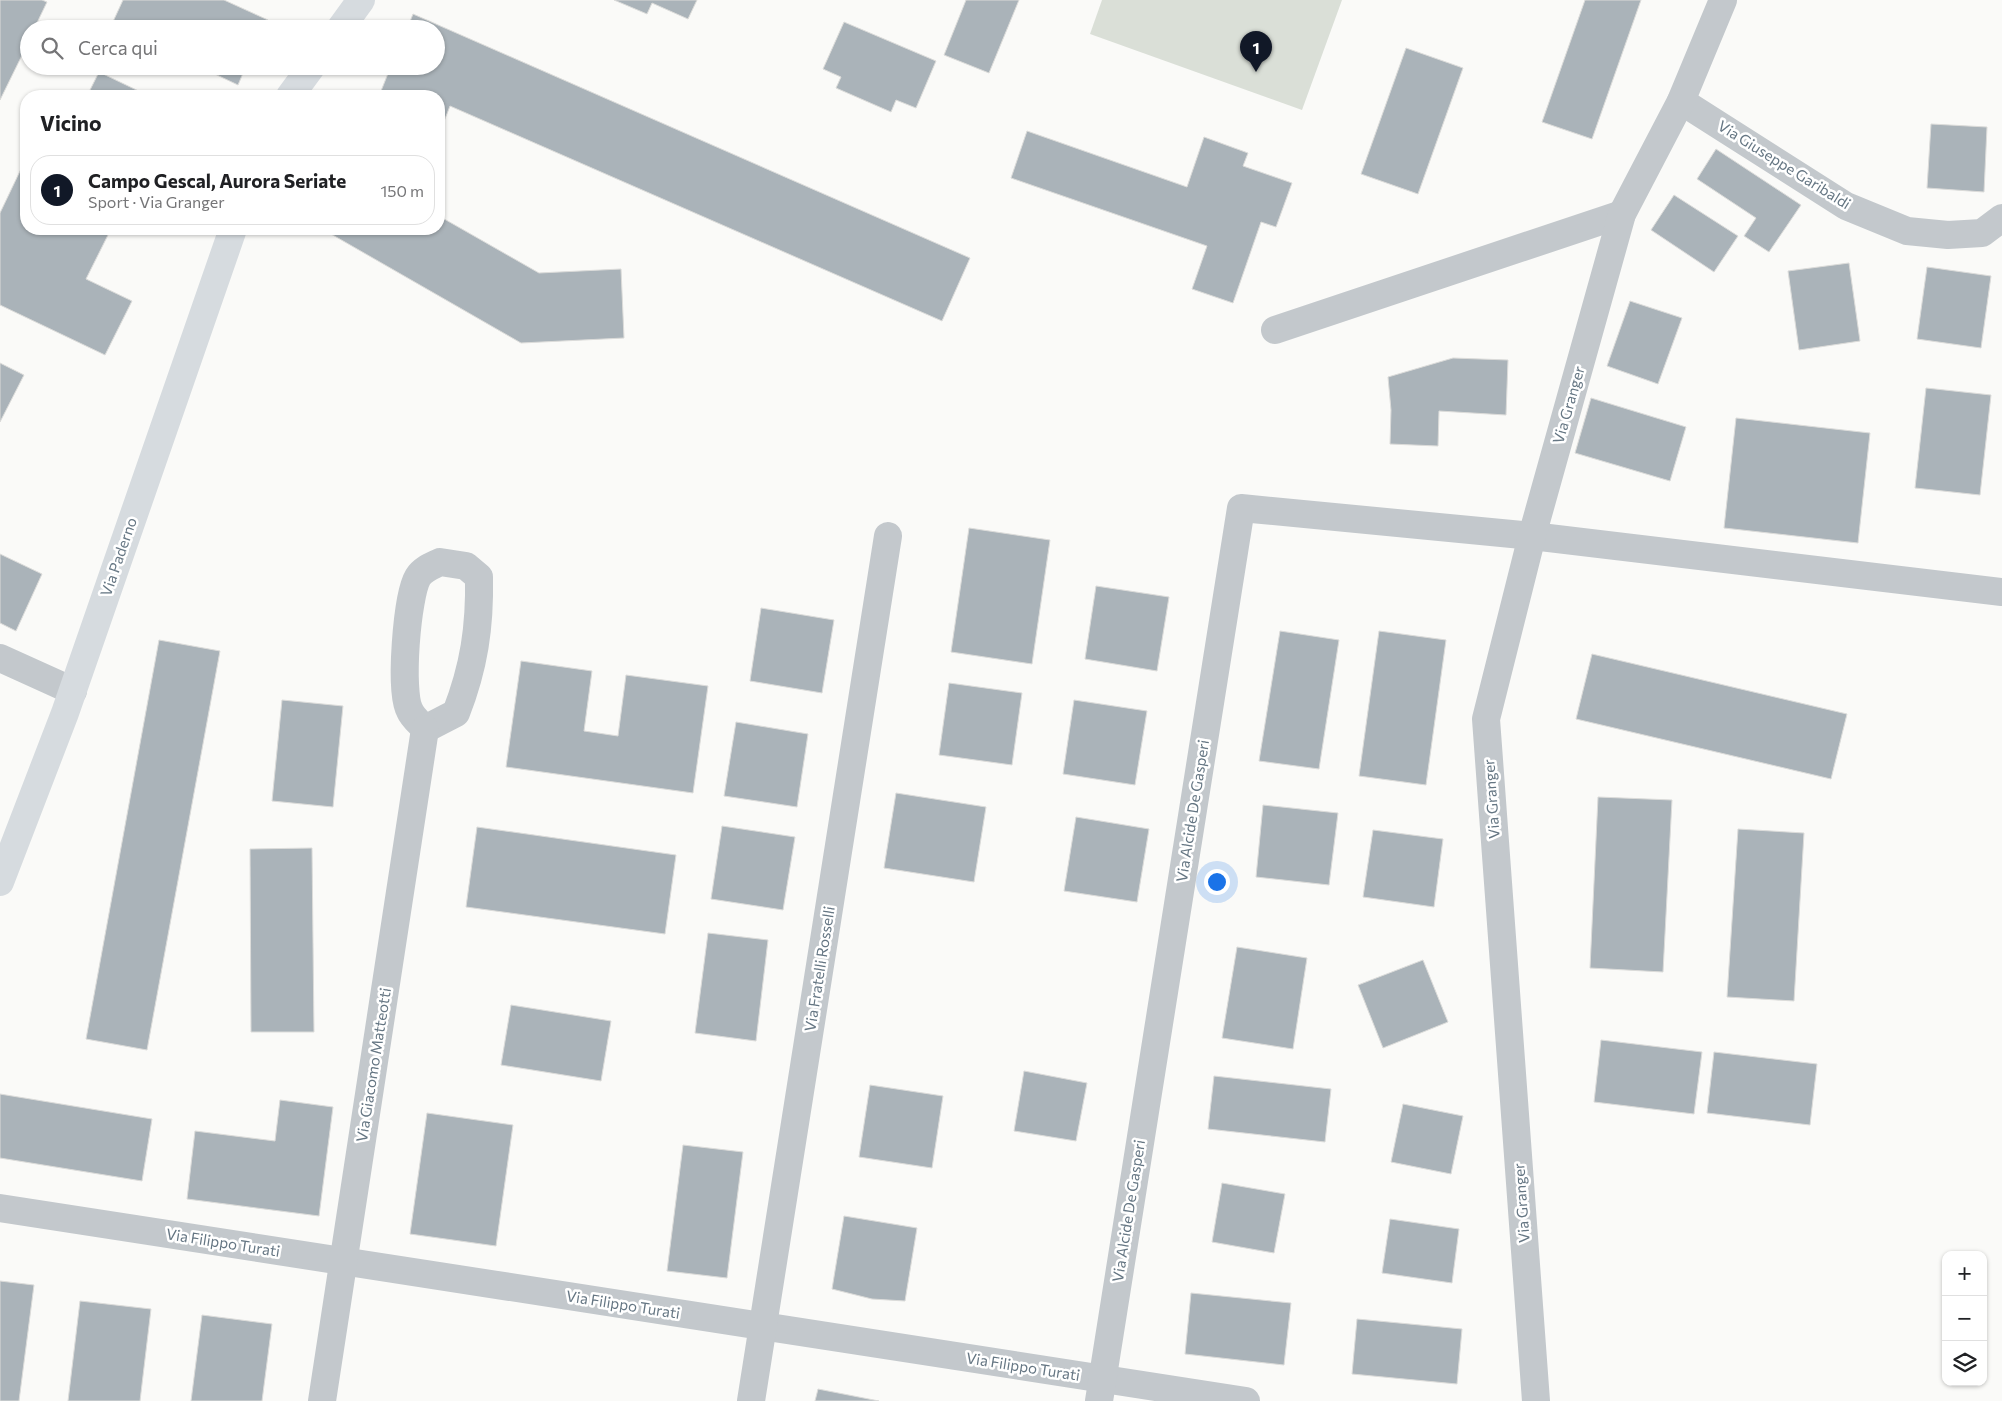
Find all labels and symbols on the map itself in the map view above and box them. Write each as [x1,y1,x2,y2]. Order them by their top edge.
pin: 1 [1240,31,1272,72]
street label: Via Giuseppe Garibaldi [1715,116,1854,212]
street label: Via Granger [1548,364,1588,446]
street label: Via Paderno [96,515,140,598]
street label: Via Alcide De Gasperi [1172,738,1212,883]
street label: Via Granger [1479,759,1503,840]
your location [1204,869,1230,895]
street label: Via Fratelli Rosselli [800,905,838,1033]
street label: Via Giacomo Matteotti [352,986,394,1143]
street label: Via Alcide De Gasperi [1108,1138,1148,1283]
street label: Via Granger [1509,1163,1533,1244]
street label: Via Filippo Turati [165,1224,281,1260]
street label: Via Filippo Turati [565,1286,681,1322]
street label: Via Filippo Turati [965,1348,1081,1384]

